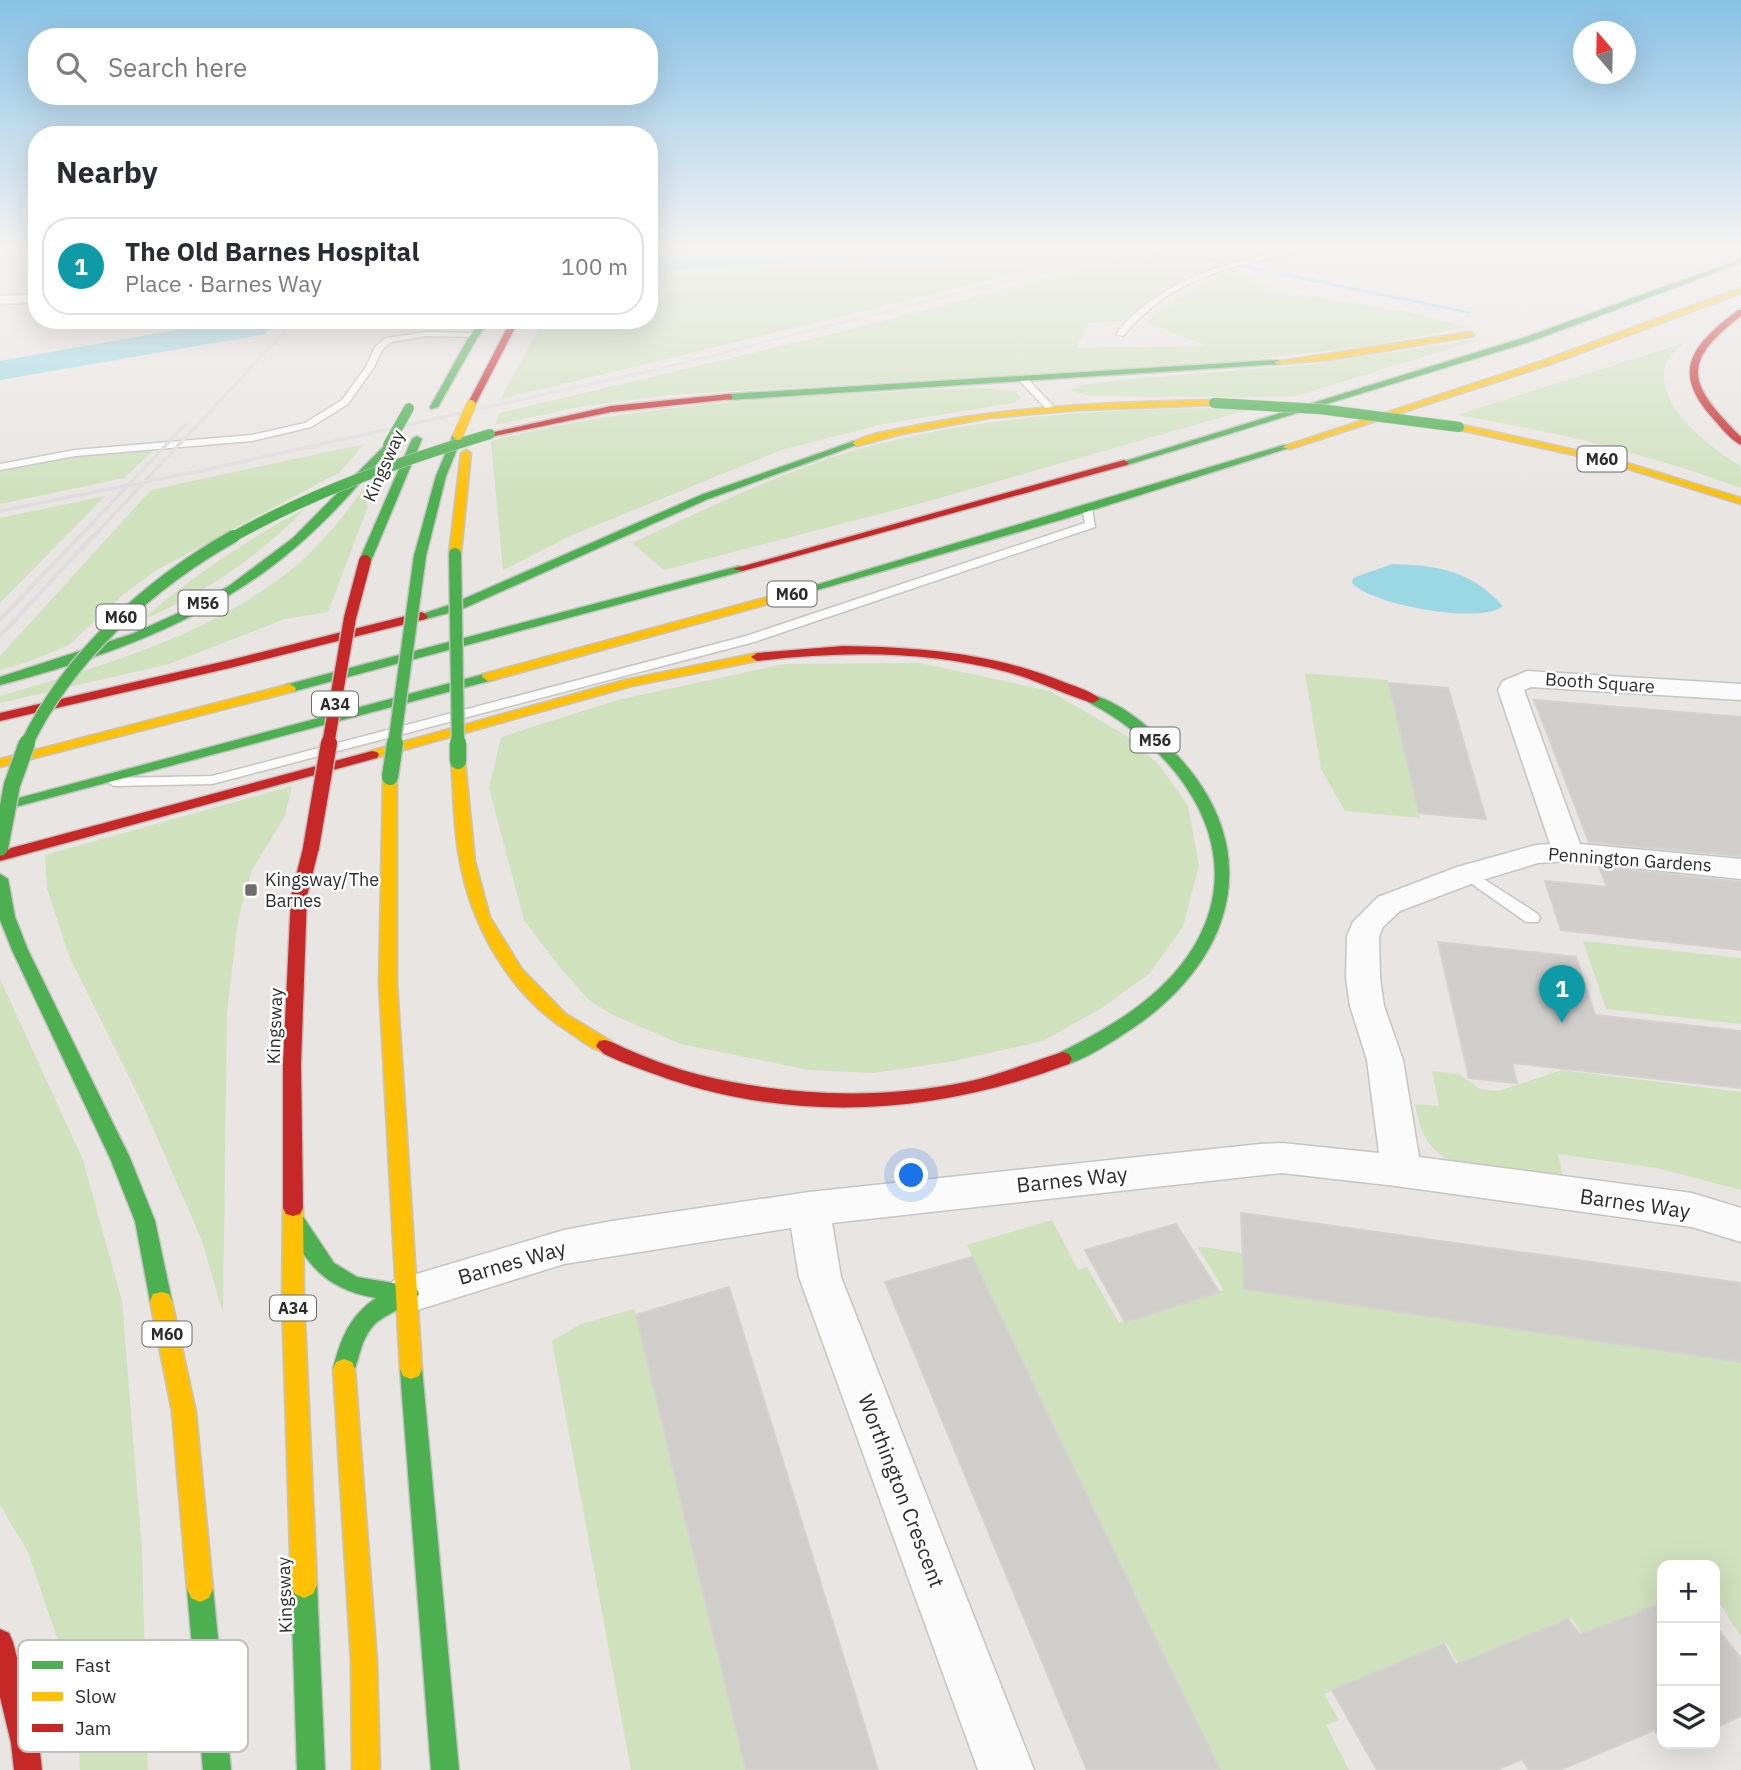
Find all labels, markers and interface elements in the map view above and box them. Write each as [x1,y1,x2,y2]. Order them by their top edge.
north arrow [1573,21,1636,84]
search box [28,28,658,105]
icon: search [52,48,90,86]
text: Search here [108,50,247,84]
text: Nearby [56,152,158,191]
text: The Old Barnes Hospital [125,234,419,268]
text: 1 [74,251,88,281]
text: 100 m [561,251,628,281]
text: Place · Barnes Way [125,268,322,298]
street label: Kingsway [357,426,410,505]
road number: M60 [1578,446,1626,472]
road number: M60 [768,582,816,607]
road number: M56 [178,590,228,616]
road number: M60 [96,604,146,630]
street label: Booth Square [1544,667,1656,698]
road number: A34 [312,692,358,716]
road number: M56 [1130,727,1180,752]
street label: Pennington Gardens [1548,842,1713,877]
place label: Kingsway/The Barnes [265,868,379,912]
marker: Kingsway/The Barnes [243,882,259,898]
pin: 1 [1539,965,1585,1023]
street label: Kingsway [262,987,287,1065]
your location [894,1158,928,1192]
street label: Barnes Way [1015,1159,1129,1199]
street label: Barnes Way [1578,1181,1693,1225]
street label: Barnes Way [454,1233,570,1291]
road number: A34 [270,1296,316,1320]
road number: M60 [142,1322,192,1346]
street label: Worthington Crescent [852,1390,952,1591]
street label: Kingsway [272,1556,297,1634]
map controls [1657,1560,1720,1749]
button: + [1657,1560,1720,1623]
button: − [1657,1623,1720,1686]
legend [18,1640,248,1752]
text: Fast [75,1653,111,1677]
text: Slow [75,1684,116,1708]
button: layers [1657,1686,1720,1749]
text: Jam [75,1716,111,1740]

